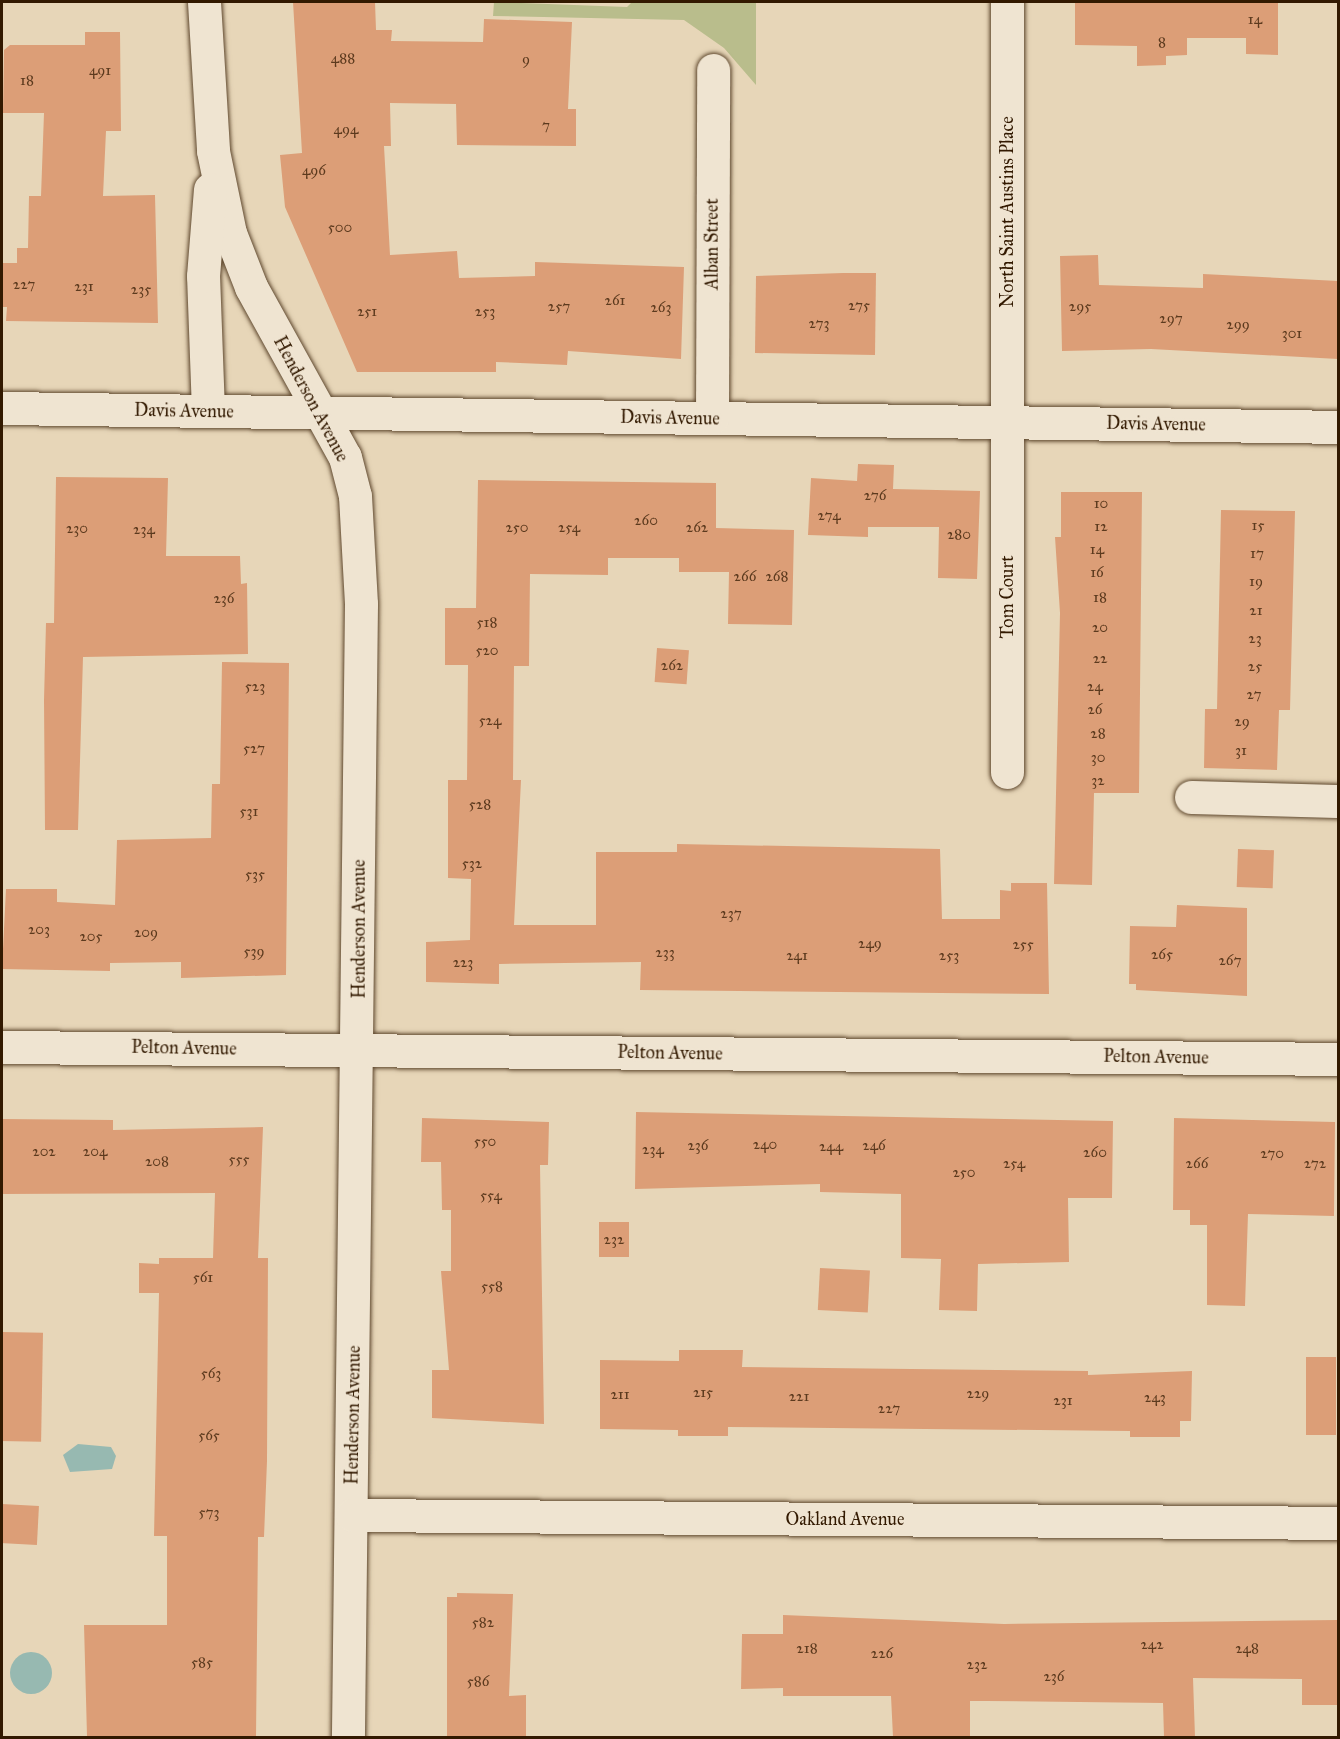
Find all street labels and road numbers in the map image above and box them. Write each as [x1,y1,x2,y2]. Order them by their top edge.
street label: North Saint Austins Place [996,116,1018,308]
street label: Alban Street [701,198,723,290]
street label: Henderson Avenue [269,332,353,466]
street label: Davis Avenue [134,399,234,423]
street label: Davis Avenue [620,406,720,430]
street label: Davis Avenue [1106,412,1206,436]
street label: Tom Court [996,555,1018,639]
street label: Henderson Avenue [348,859,370,999]
street label: Pelton Avenue [131,1036,237,1060]
street label: Pelton Avenue [617,1041,723,1065]
street label: Pelton Avenue [1103,1045,1209,1069]
street label: Henderson Avenue [341,1345,365,1485]
street label: Oakland Avenue [786,1508,904,1530]

